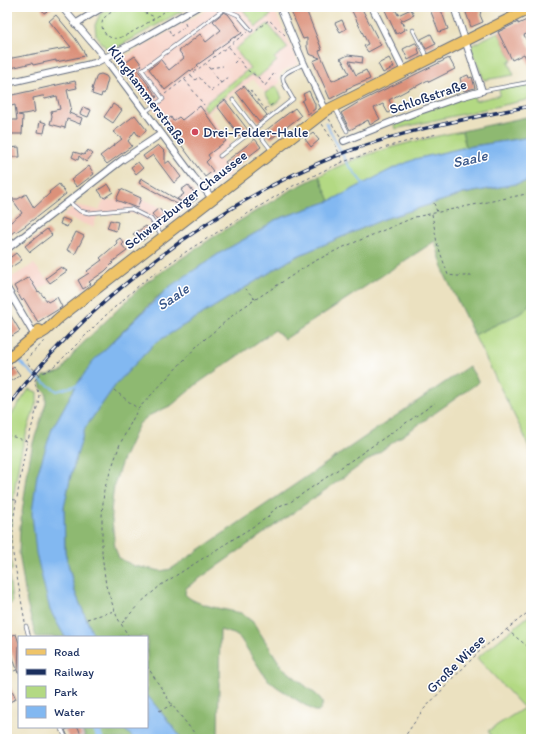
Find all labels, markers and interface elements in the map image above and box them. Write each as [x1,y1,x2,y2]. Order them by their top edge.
street label: Klinghammerstraße [104,42,190,149]
street label: Schloßstraße [387,76,469,118]
place label: Drei-Felder-Halle [203,124,309,141]
marker: Drei-Felder-Halle [190,127,200,137]
water label: Saale [451,146,490,172]
street label: Schwarzburger Chaussee [121,147,251,253]
water label: Saale [153,279,193,314]
street label: Große Wiese [423,631,489,697]
legend [18,636,148,728]
text: Road [54,645,80,659]
text: Railway [54,665,94,679]
text: Park [54,685,78,699]
text: Water [54,705,85,719]

